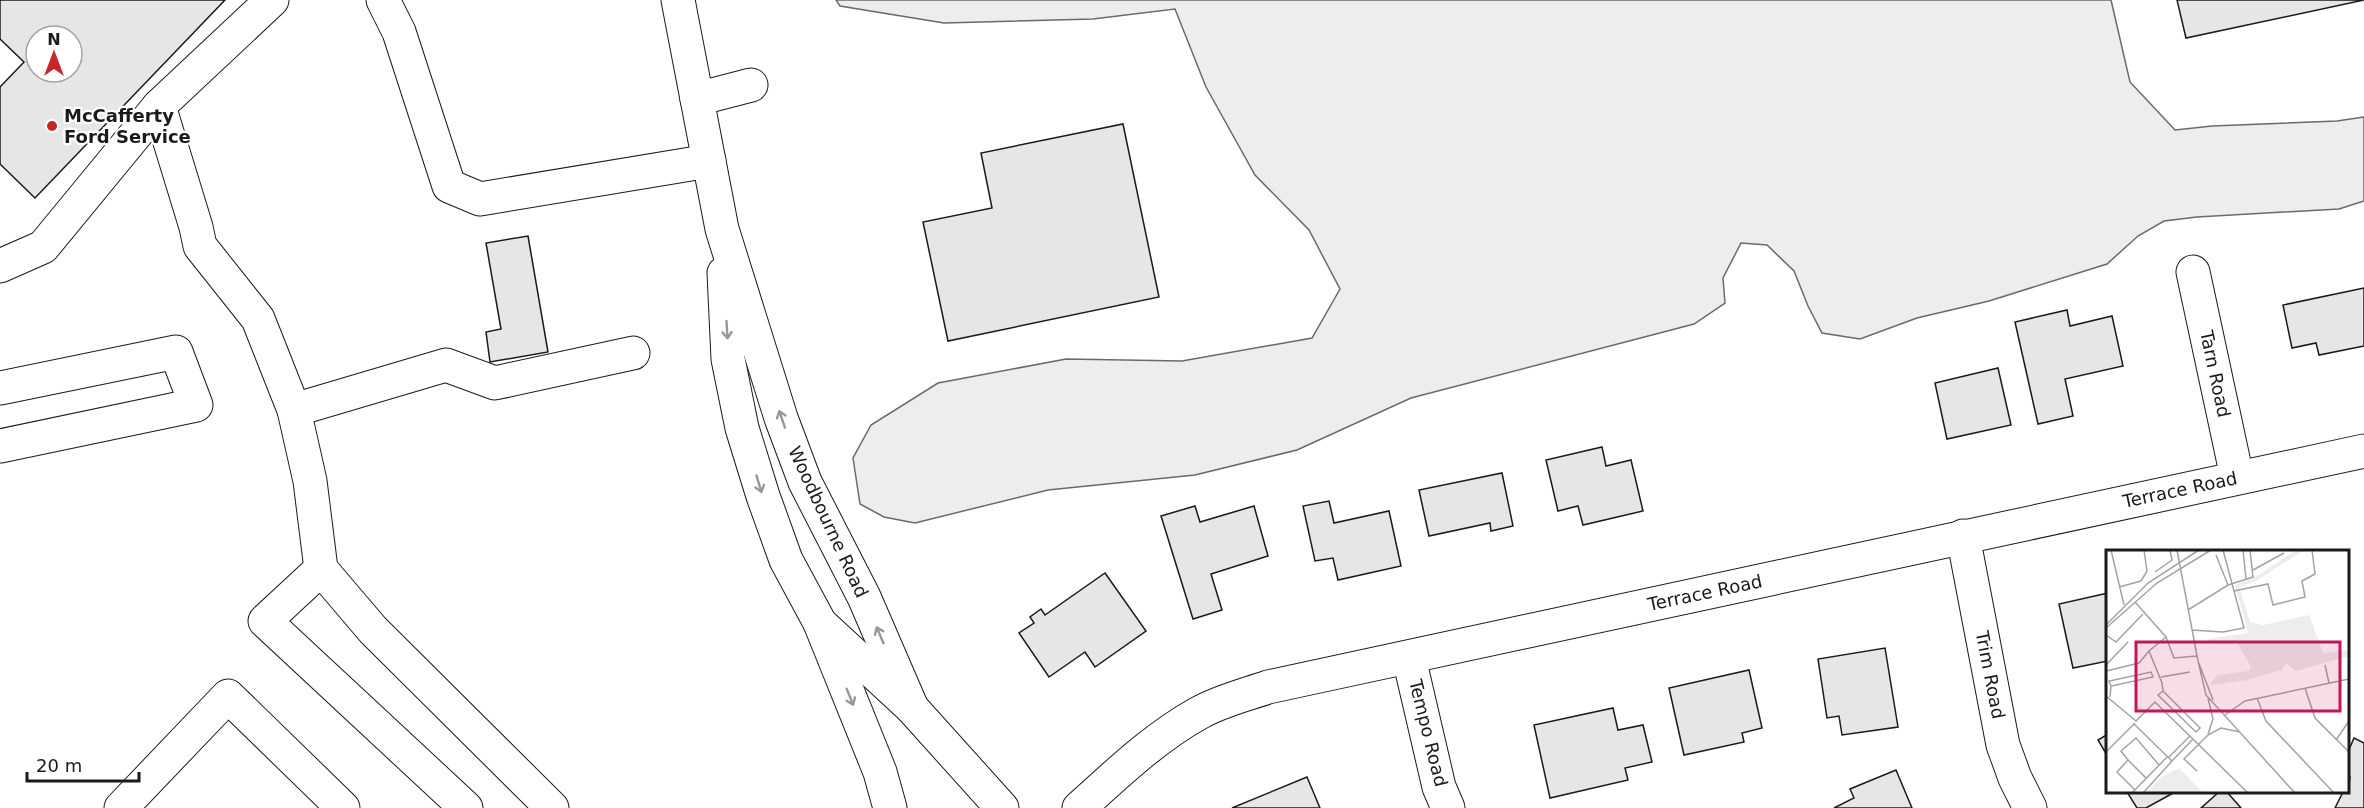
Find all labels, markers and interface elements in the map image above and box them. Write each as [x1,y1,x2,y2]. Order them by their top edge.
north arrow [24,24,84,84]
text: N [47,30,61,49]
place label: McCafferty Ford Service [64,105,191,147]
marker: McCafferty Ford Service [45,119,59,133]
one-way arrow [721,319,732,339]
street label: Tarn Road [2196,327,2235,419]
one-way arrow [776,410,787,429]
street label: Woodbourne Road [784,443,873,601]
street label: Terrace Road [2120,467,2239,512]
one-way arrow [754,474,765,493]
inset map [2106,550,2349,793]
street label: Terrace Road [1645,570,1764,615]
one-way arrow [874,626,886,644]
street label: Trim Road [1971,628,2009,721]
street label: Tempo Road [1405,676,1452,789]
one-way arrow [845,687,856,706]
scale bar [27,745,140,783]
text: 20 m [36,755,82,776]

